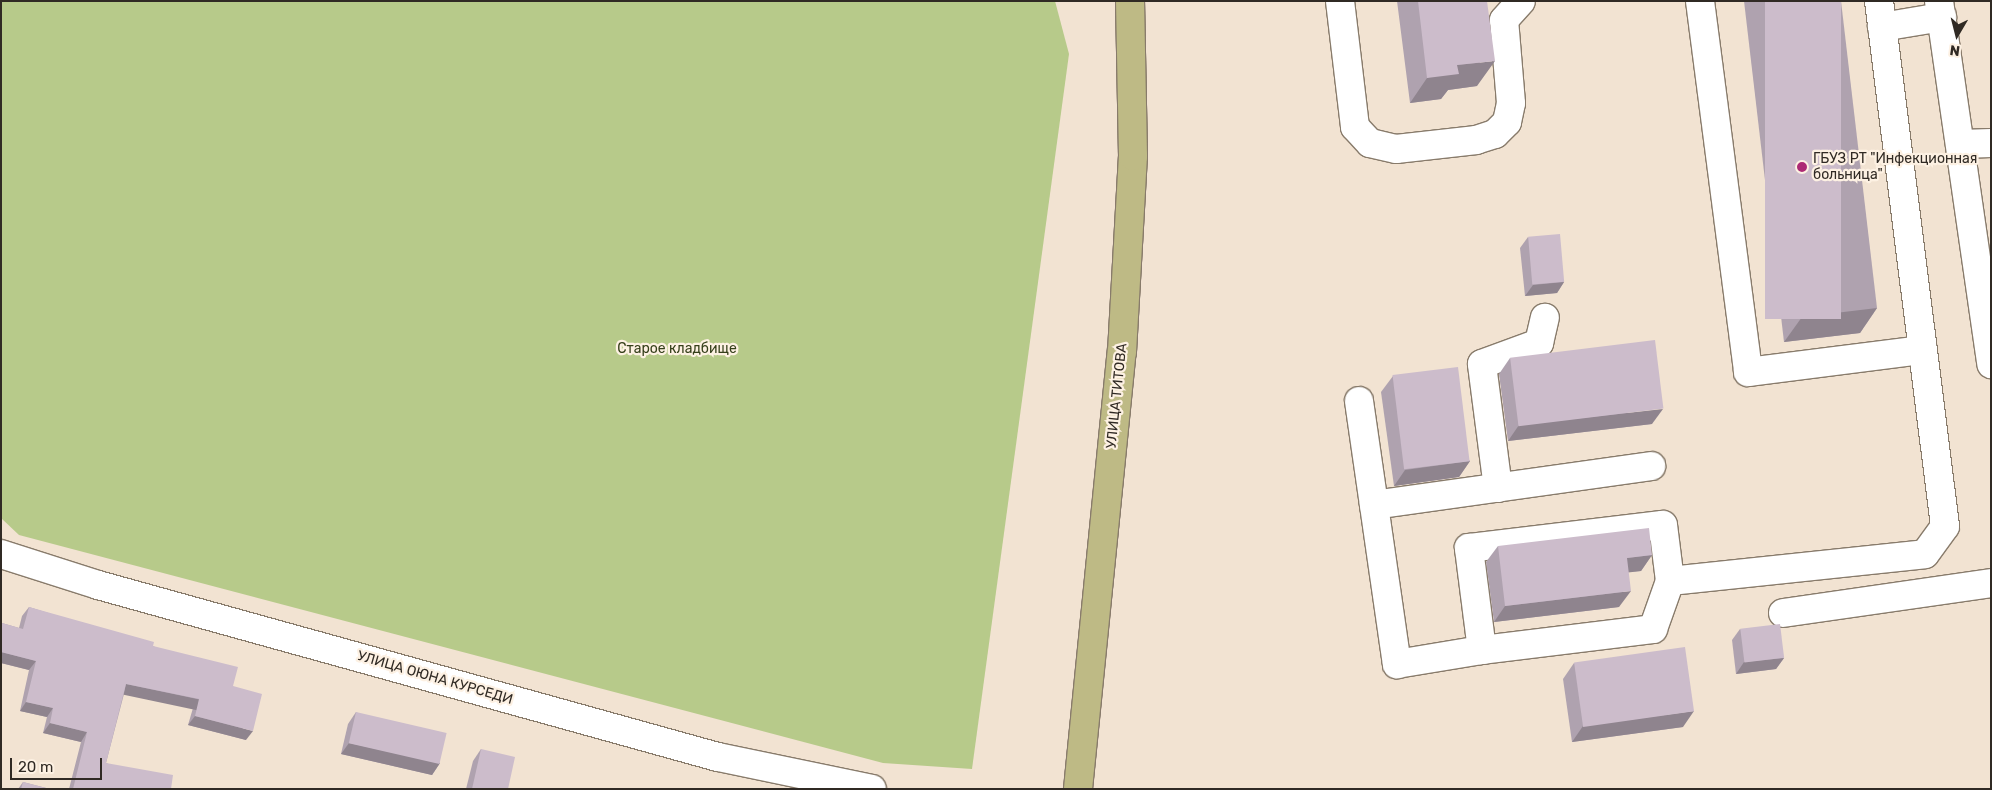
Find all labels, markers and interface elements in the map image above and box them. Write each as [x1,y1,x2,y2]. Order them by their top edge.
north arrow [1932,10,1982,60]
text: N [1949,41,1961,59]
place label: ГБУЗ РТ "Инфекционная больница" [1813,151,1977,184]
marker: ГБУЗ РТ "Инфекционная больница" [1795,160,1809,174]
park label: Старое кладбище [617,341,737,357]
street label: УЛИЦА ТИТОВА [1103,342,1131,450]
street label: УЛИЦА ОЮНА КУРСЕДИ [355,648,515,708]
scale bar [12,748,105,780]
text: 20 m [18,758,53,776]

